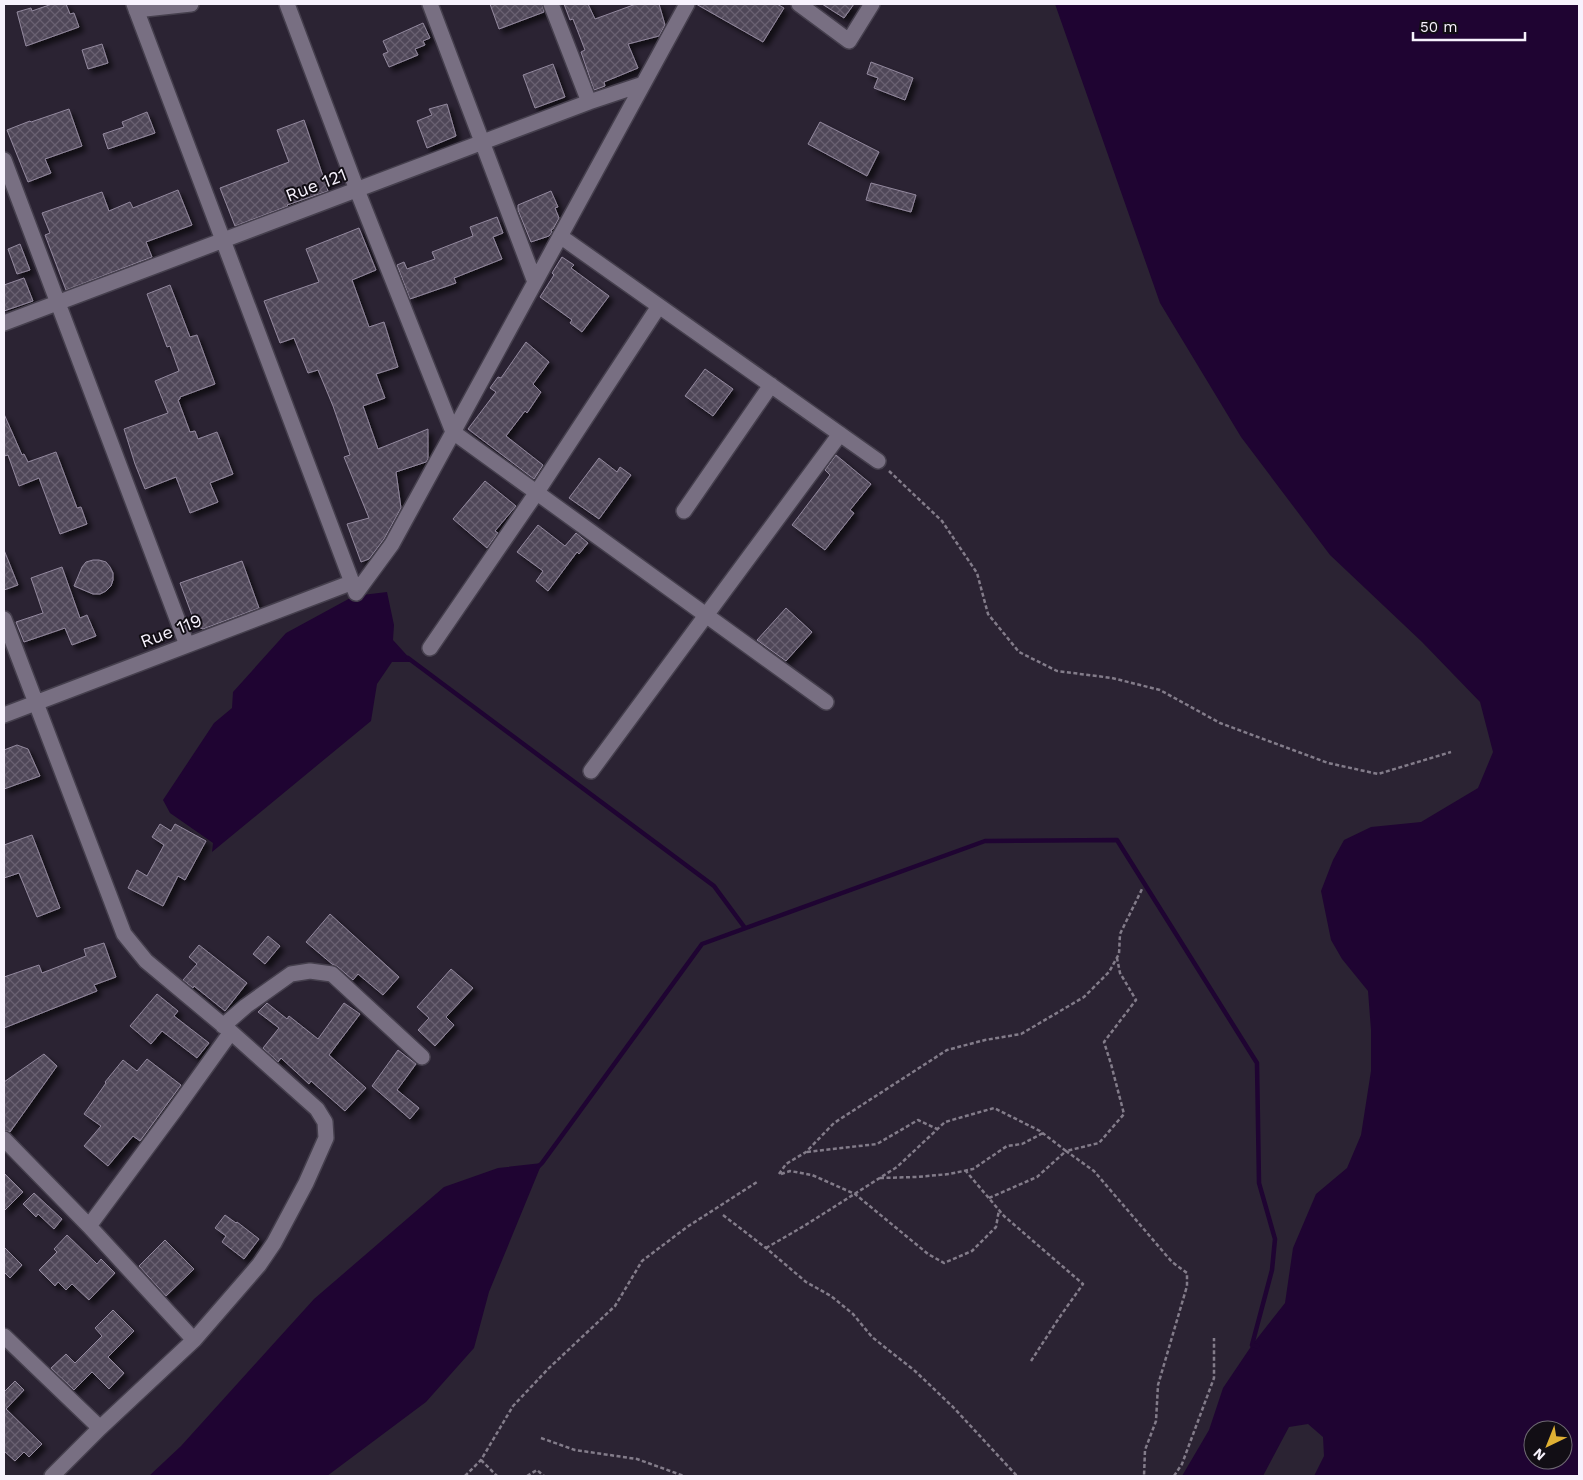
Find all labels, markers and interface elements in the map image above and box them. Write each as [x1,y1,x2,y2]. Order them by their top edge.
scale bar [1413,10,1526,42]
text: 50 m [1420,18,1457,36]
street label: Rue 121 [282,163,349,206]
street label: Rue 119 [137,609,205,652]
north arrow [1523,1420,1573,1470]
text: N [1530,1445,1548,1464]

